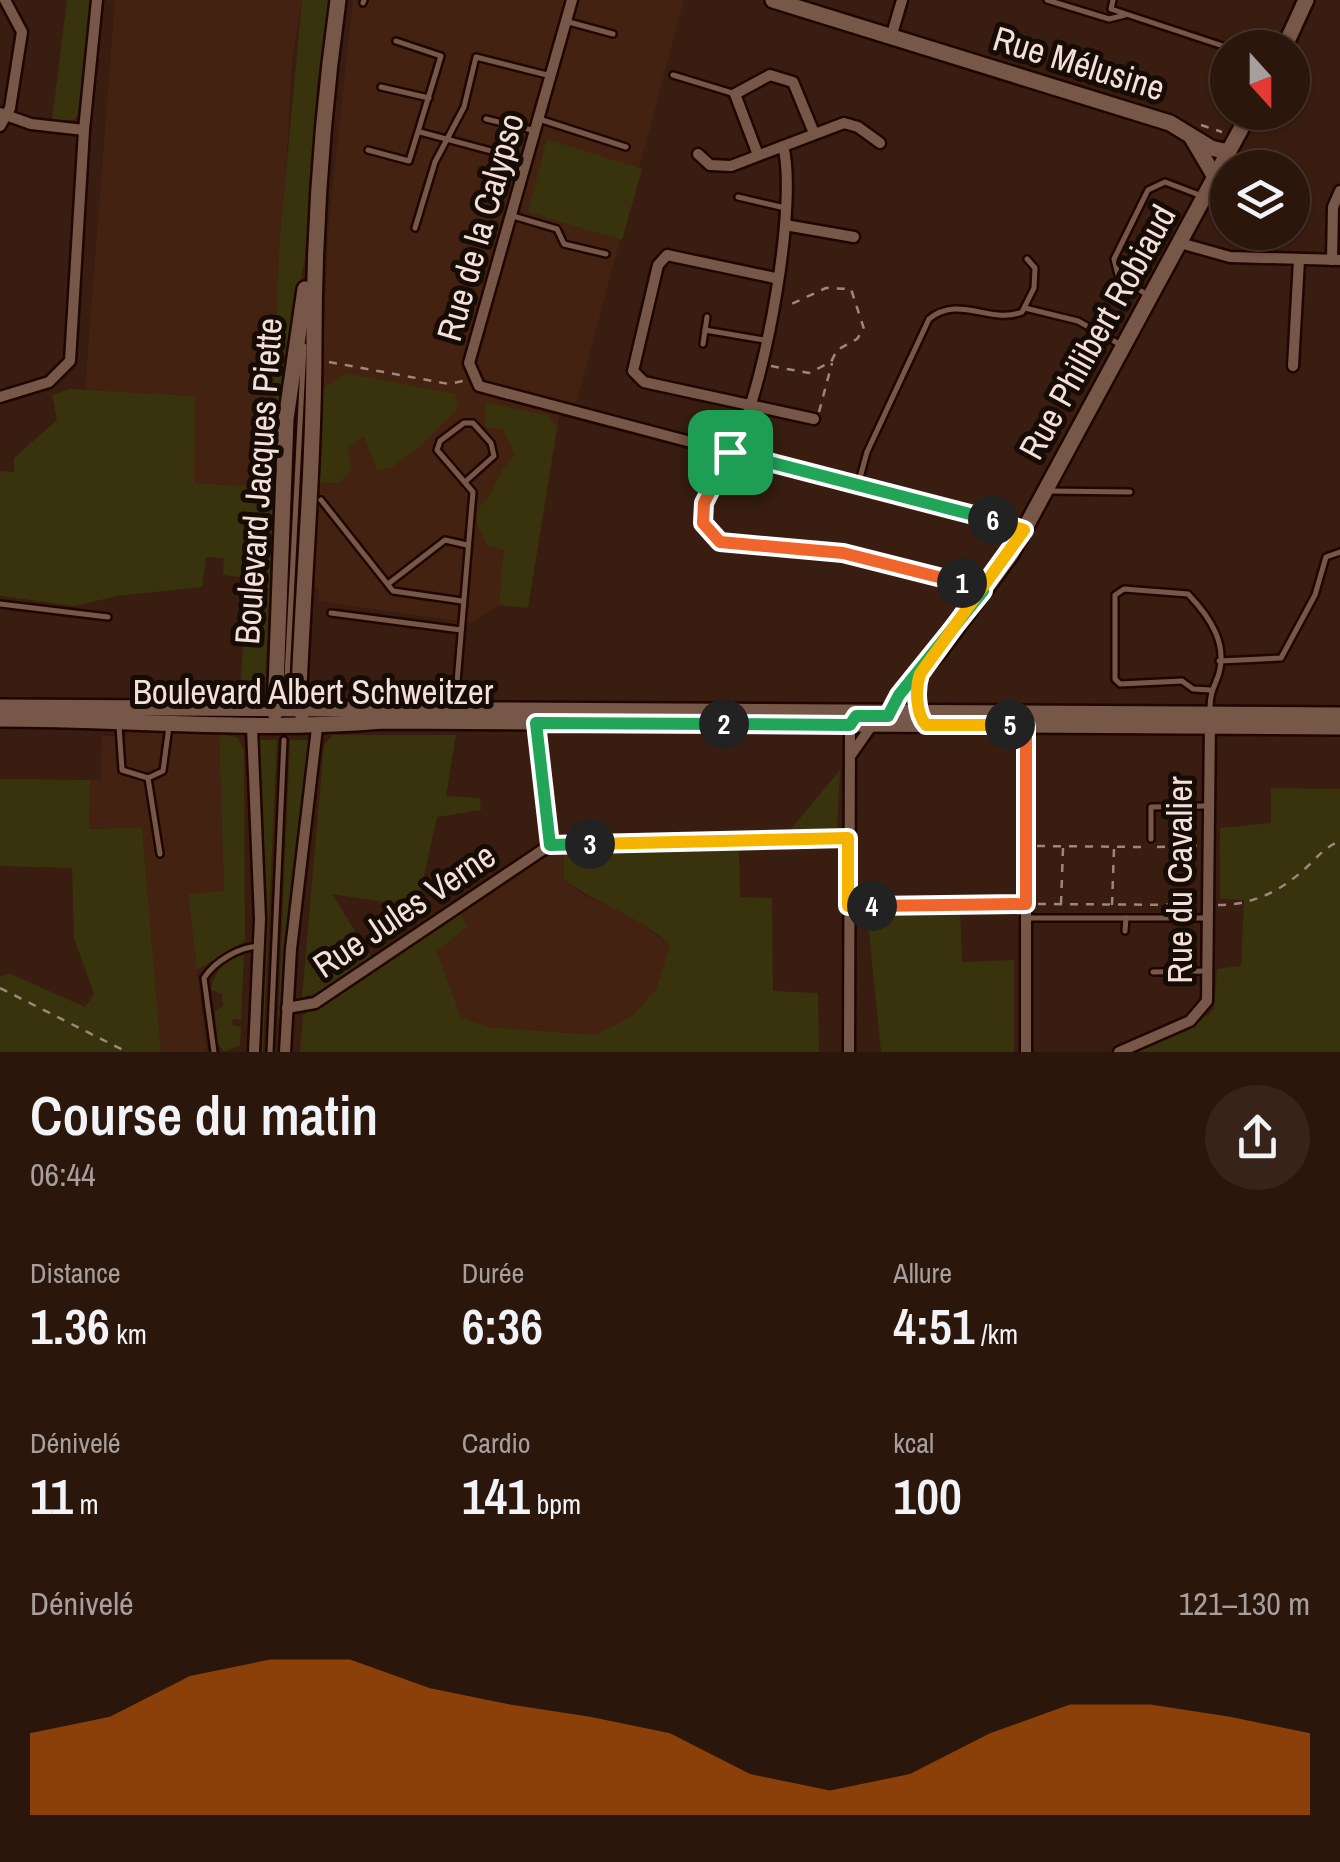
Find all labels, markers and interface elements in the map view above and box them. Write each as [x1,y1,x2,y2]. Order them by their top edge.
street label: Rue Mélusine [987,15,1171,111]
north arrow [1210,30,1310,130]
map controls [1210,30,1310,250]
street label: Rue de la Calypso [425,108,535,346]
button: layers [1210,150,1310,250]
street label: Rue Philibert Robiaud [1008,196,1186,468]
street label: Boulevard Jacques Piette [223,316,293,646]
pin [688,410,773,495]
icon: arrive [703,425,758,480]
pin: 6 [968,495,1018,545]
text: 6 [987,501,999,539]
pin: 1 [937,558,987,608]
text: 1 [956,564,968,602]
street label: Boulevard Albert Schweitzer [133,668,494,715]
pin: 2 [699,699,749,749]
pin: 5 [985,700,1035,750]
text: 2 [718,705,730,743]
text: 5 [1004,706,1016,744]
street label: Rue du Cavalier [1156,776,1203,984]
pin: 3 [565,819,615,869]
text: 3 [584,825,596,863]
street label: Rue Jules Verne [304,832,504,988]
pin: 4 [847,881,897,931]
text: 4 [866,887,878,925]
text: Course du matin [30,1078,378,1152]
button: share [1205,1085,1310,1190]
text: 06:44 [30,1153,96,1196]
text: Distance [30,1254,121,1292]
text: Durée [462,1254,524,1292]
text: Allure [893,1254,952,1292]
text: 1.36 [30,1292,110,1360]
text: 6:36 [462,1292,543,1360]
text: 4:51 [893,1292,975,1360]
text: km [110,1315,147,1353]
text: /km [975,1315,1018,1353]
text: Dénivelé [30,1424,121,1462]
text: Cardio [462,1424,531,1462]
text: kcal [893,1424,934,1462]
text: 11 [30,1462,73,1530]
text: 141 [462,1462,530,1530]
text: 100 [893,1462,962,1530]
text: m [73,1485,99,1523]
text: bpm [530,1485,581,1523]
text: Dénivelé [30,1582,134,1625]
text: 121–130 m [1179,1582,1310,1625]

